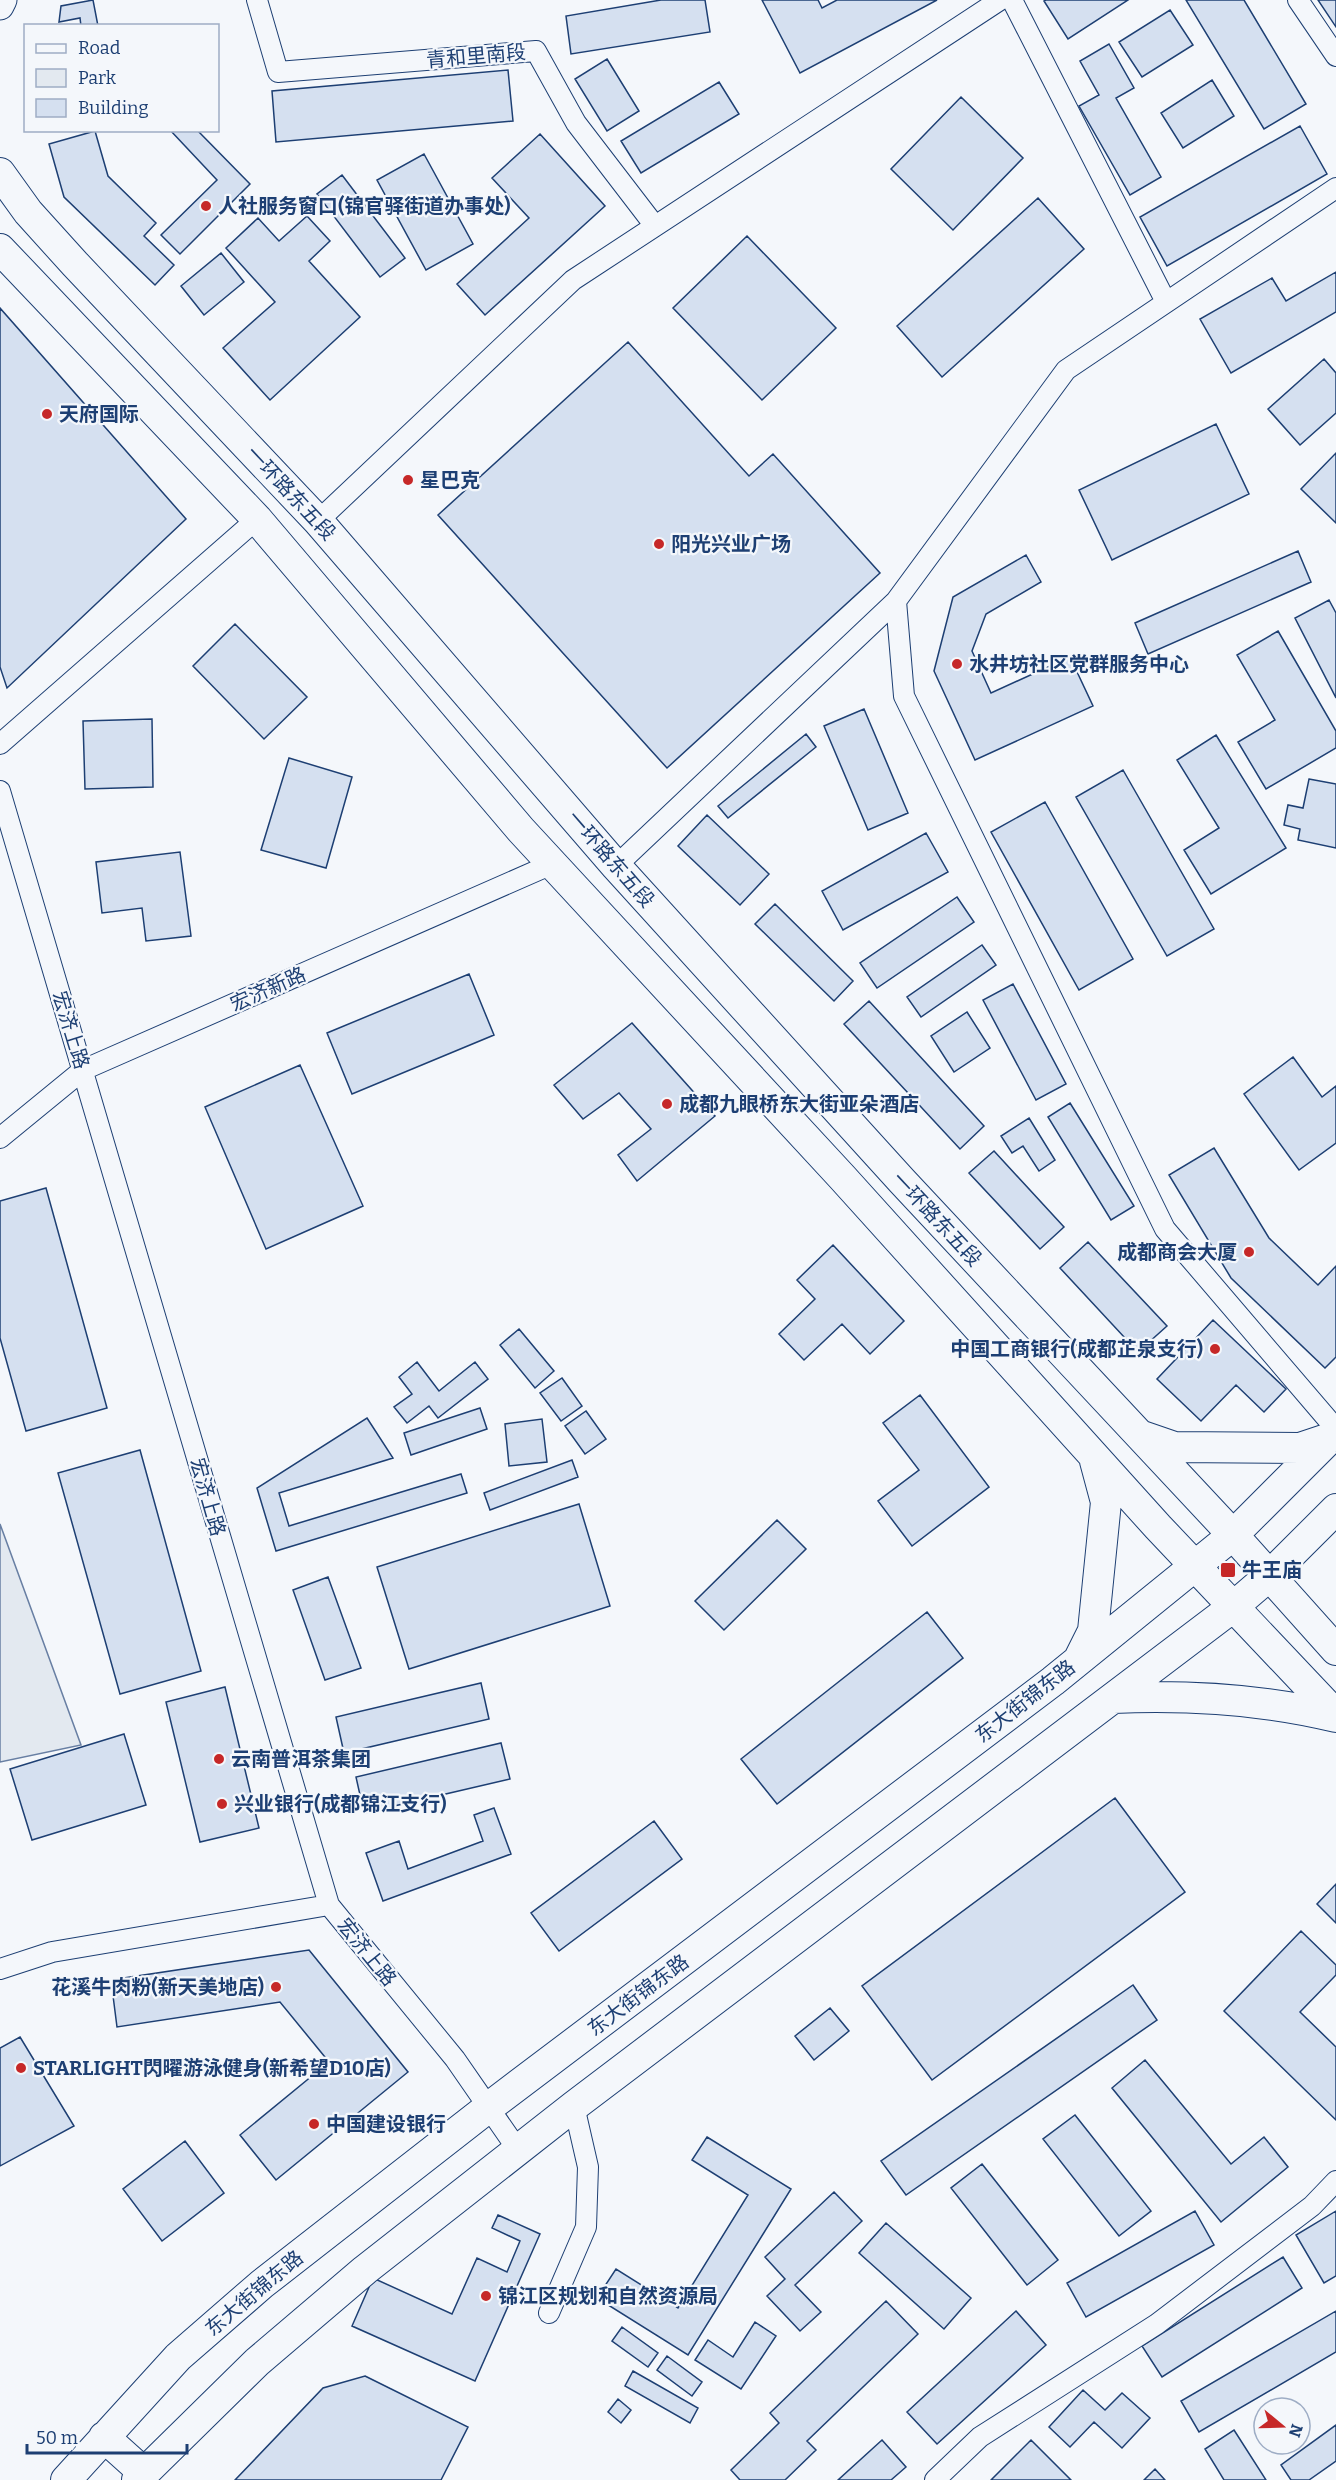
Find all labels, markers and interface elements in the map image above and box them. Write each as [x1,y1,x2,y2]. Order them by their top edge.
legend [24,24,219,132]
text: Road [78,37,121,59]
street label: 青和里南段 [425,40,527,72]
text: Park [78,67,117,89]
text: Building [78,97,149,119]
place label: 人社服务窗口(锦官驿街道办事处) [218,194,511,218]
marker: 人社服务窗口(锦官驿街道办事处) [199,199,213,213]
place label: 天府国际 [59,402,139,426]
marker: 天府国际 [40,407,54,421]
street label: 一环路东五段 [241,441,341,545]
place label: 星巴克 [420,468,480,492]
marker: 星巴克 [401,473,415,487]
place label: 阳光兴业广场 [671,532,791,556]
marker: 阳光兴业广场 [652,537,666,551]
place label: 水井坊社区党群服务中心 [969,652,1189,676]
marker: 水井坊社区党群服务中心 [950,657,964,671]
street label: 一环路东五段 [563,806,659,912]
street label: 宏济新路 [227,962,309,1016]
street label: 宏济上路 [48,988,94,1072]
place label: 成都九眼桥东大街亚朵酒店 [679,1092,919,1116]
marker: 成都九眼桥东大街亚朵酒店 [660,1097,674,1111]
street label: 一环路东五段 [887,1167,987,1271]
place label: 成都商会大厦 [1117,1240,1237,1264]
marker: 成都商会大厦 [1242,1245,1256,1259]
place label: 中国工商银行(成都芷泉支行) [950,1337,1203,1361]
marker: 中国工商银行(成都芷泉支行) [1208,1342,1222,1356]
street label: 宏济上路 [185,1455,231,1539]
place label: 牛王庙 [1242,1558,1302,1582]
marker: 牛王庙 [1219,1561,1237,1579]
street label: 东大街锦东路 [970,1655,1080,1747]
place label: 云南普洱茶集团 [231,1747,371,1771]
marker: 云南普洱茶集团 [212,1752,226,1766]
place label: 兴业银行(成都锦江支行) [234,1792,447,1816]
marker: 兴业银行(成都锦江支行) [215,1797,229,1811]
street label: 宏济上路 [333,1913,401,1991]
street label: 东大街锦东路 [583,1949,693,2041]
place label: 花溪牛肉粉(新天美地店) [51,1975,264,1999]
marker: 花溪牛肉粉(新天美地店) [269,1980,283,1994]
place label: STARLIGHT閃曜游泳健身(新希望D10店) [33,2056,391,2080]
marker: STARLIGHT閃曜游泳健身(新希望D10店) [14,2061,28,2075]
place label: 中国建设银行 [326,2112,446,2136]
marker: 中国建设银行 [307,2117,321,2131]
street label: 东大街锦东路 [200,2245,308,2341]
place label: 锦江区规划和自然资源局 [498,2284,718,2308]
marker: 锦江区规划和自然资源局 [479,2289,493,2303]
north arrow [1252,2396,1312,2456]
scale bar [27,2417,188,2455]
text: N [1285,2422,1307,2440]
text: 50 m [36,2427,78,2449]

